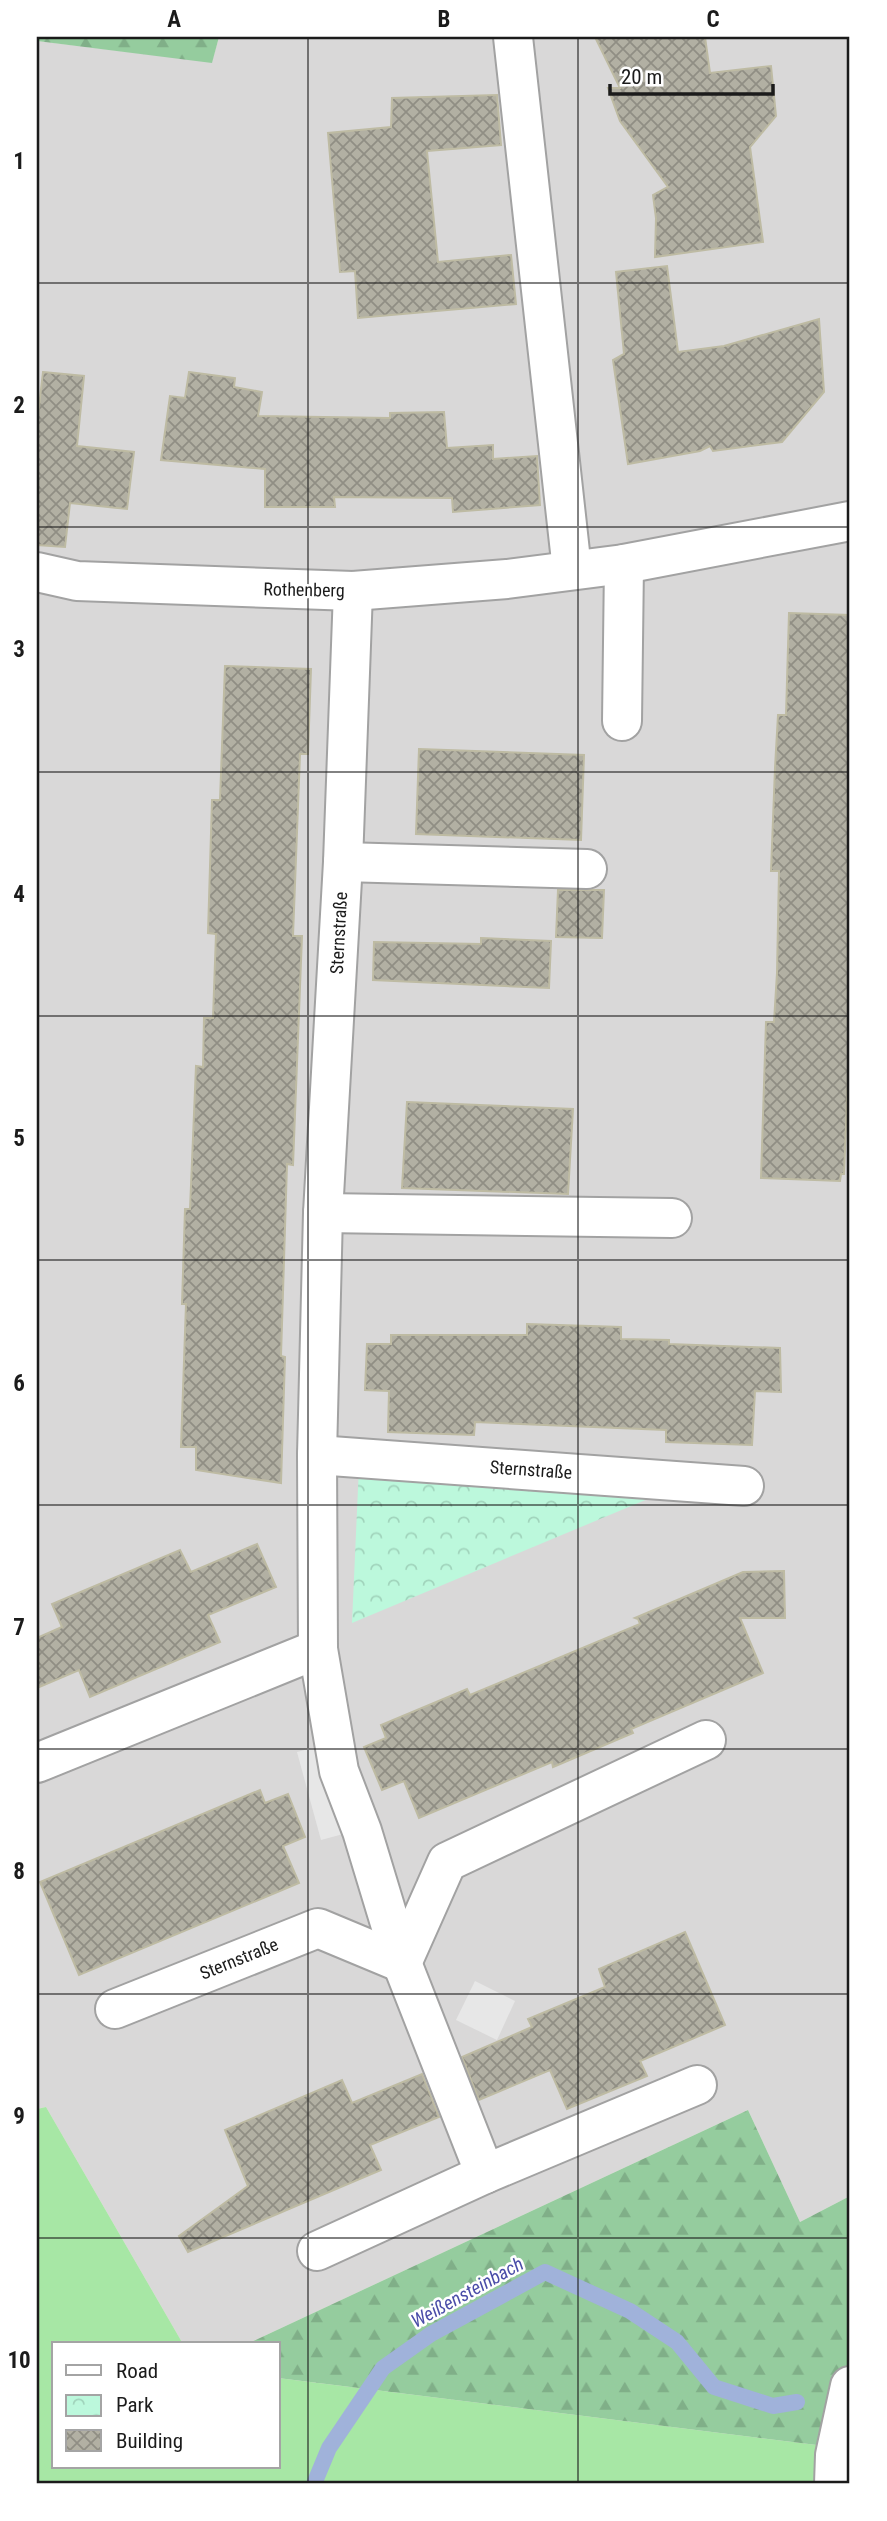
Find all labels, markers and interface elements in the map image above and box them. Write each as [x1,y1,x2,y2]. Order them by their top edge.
text: A [167,6,181,33]
text: B [438,6,450,33]
text: C [706,6,720,33]
scale bar [610,52,773,96]
text: 20 m [621,65,662,89]
text: 1 [13,148,25,175]
text: 2 [13,392,25,419]
street label: Rothenberg [263,578,345,601]
text: 3 [13,636,25,663]
text: 4 [13,881,25,908]
street label: Sternstraße [326,891,351,975]
text: 5 [13,1125,25,1152]
text: 6 [13,1370,25,1397]
street label: Sternstraße [489,1456,573,1483]
text: 7 [13,1614,25,1641]
text: 8 [13,1858,25,1885]
street label: Sternstraße [197,1933,281,1984]
text: 9 [13,2103,25,2130]
water label: Weißensteinbach [407,2252,527,2333]
legend [52,2342,280,2468]
text: 10 [7,2347,31,2374]
text: Road [116,2359,158,2383]
text: Park [116,2393,154,2417]
text: Building [116,2429,183,2453]

